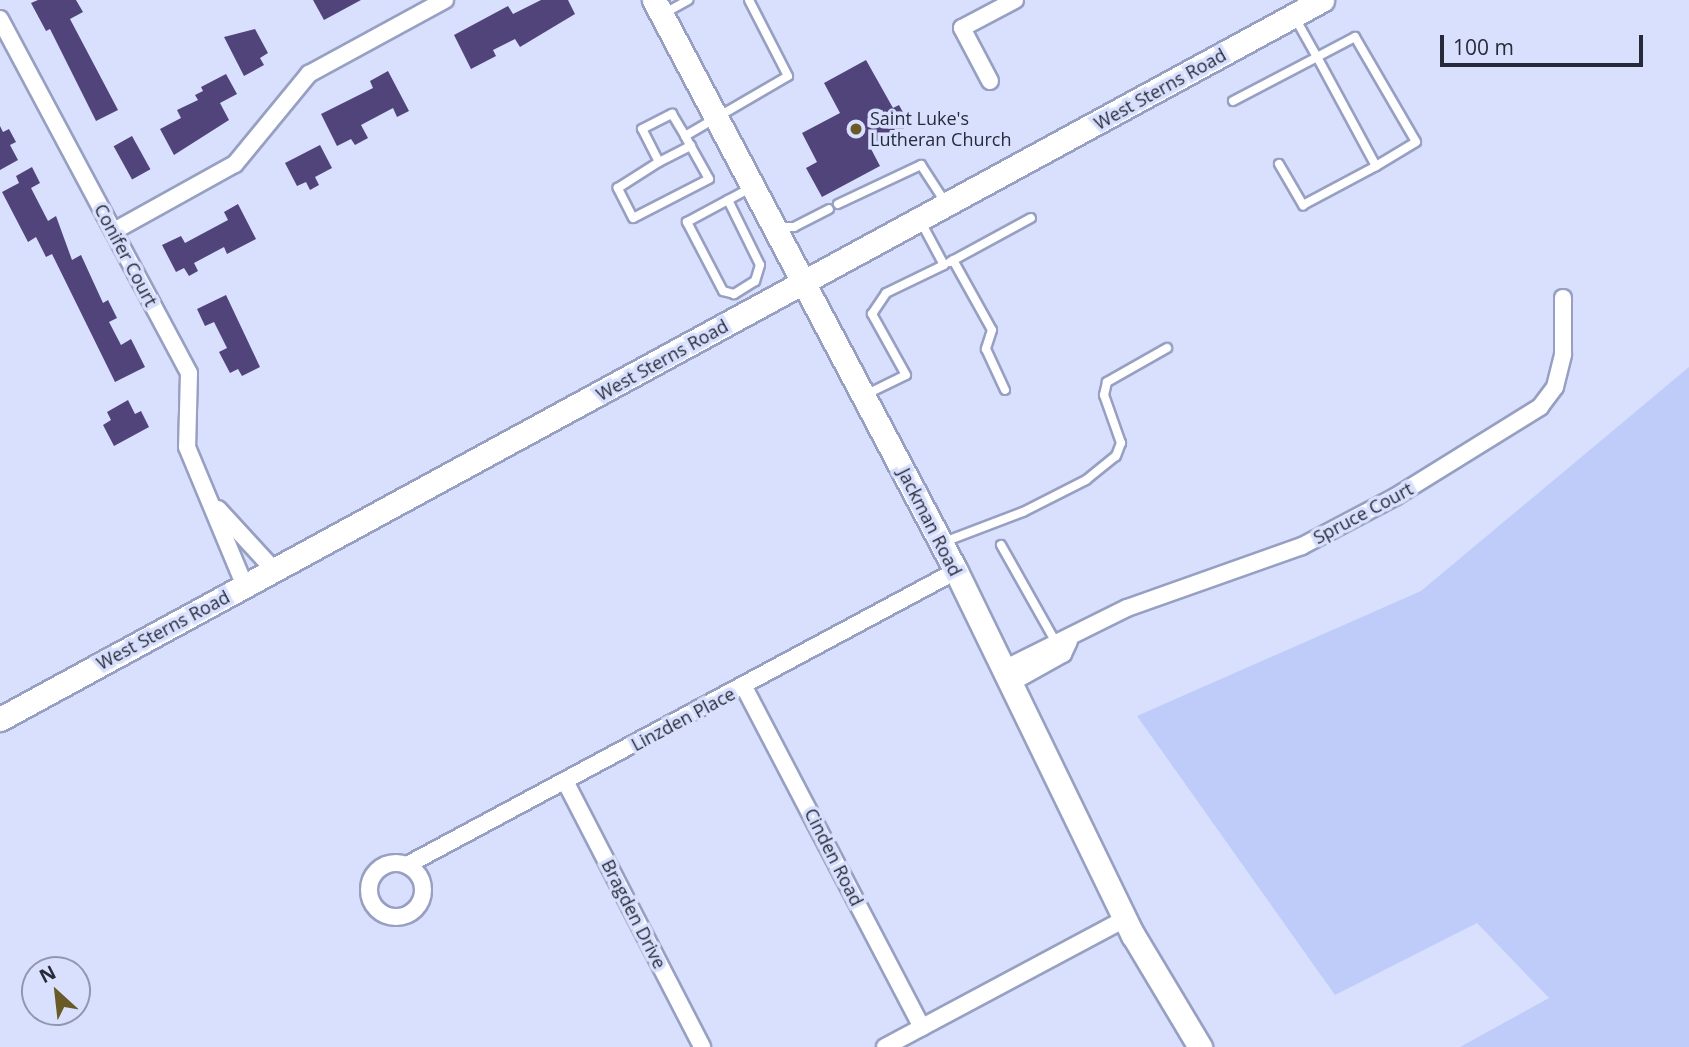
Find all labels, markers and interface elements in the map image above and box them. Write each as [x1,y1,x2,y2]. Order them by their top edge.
scale bar [1444,21,1647,65]
text: 100 m [1453,33,1514,61]
street label: West Sterns Road [1090,44,1230,134]
place label: Saint Luke's Lutheran Church [870,108,1012,150]
marker: Saint Luke's Lutheran Church [848,121,864,137]
street label: Conifer Court [90,200,162,310]
street label: West Sterns Road [592,315,732,405]
street label: Jackman Road [894,464,966,580]
street label: Spruce Court [1310,478,1416,548]
street label: West Sterns Road [93,586,233,674]
street label: Linzden Place [627,683,739,755]
street label: Cinden Road [800,805,868,909]
street label: Bragden Drive [597,856,671,972]
north arrow [21,956,91,1026]
text: N [35,959,60,989]

